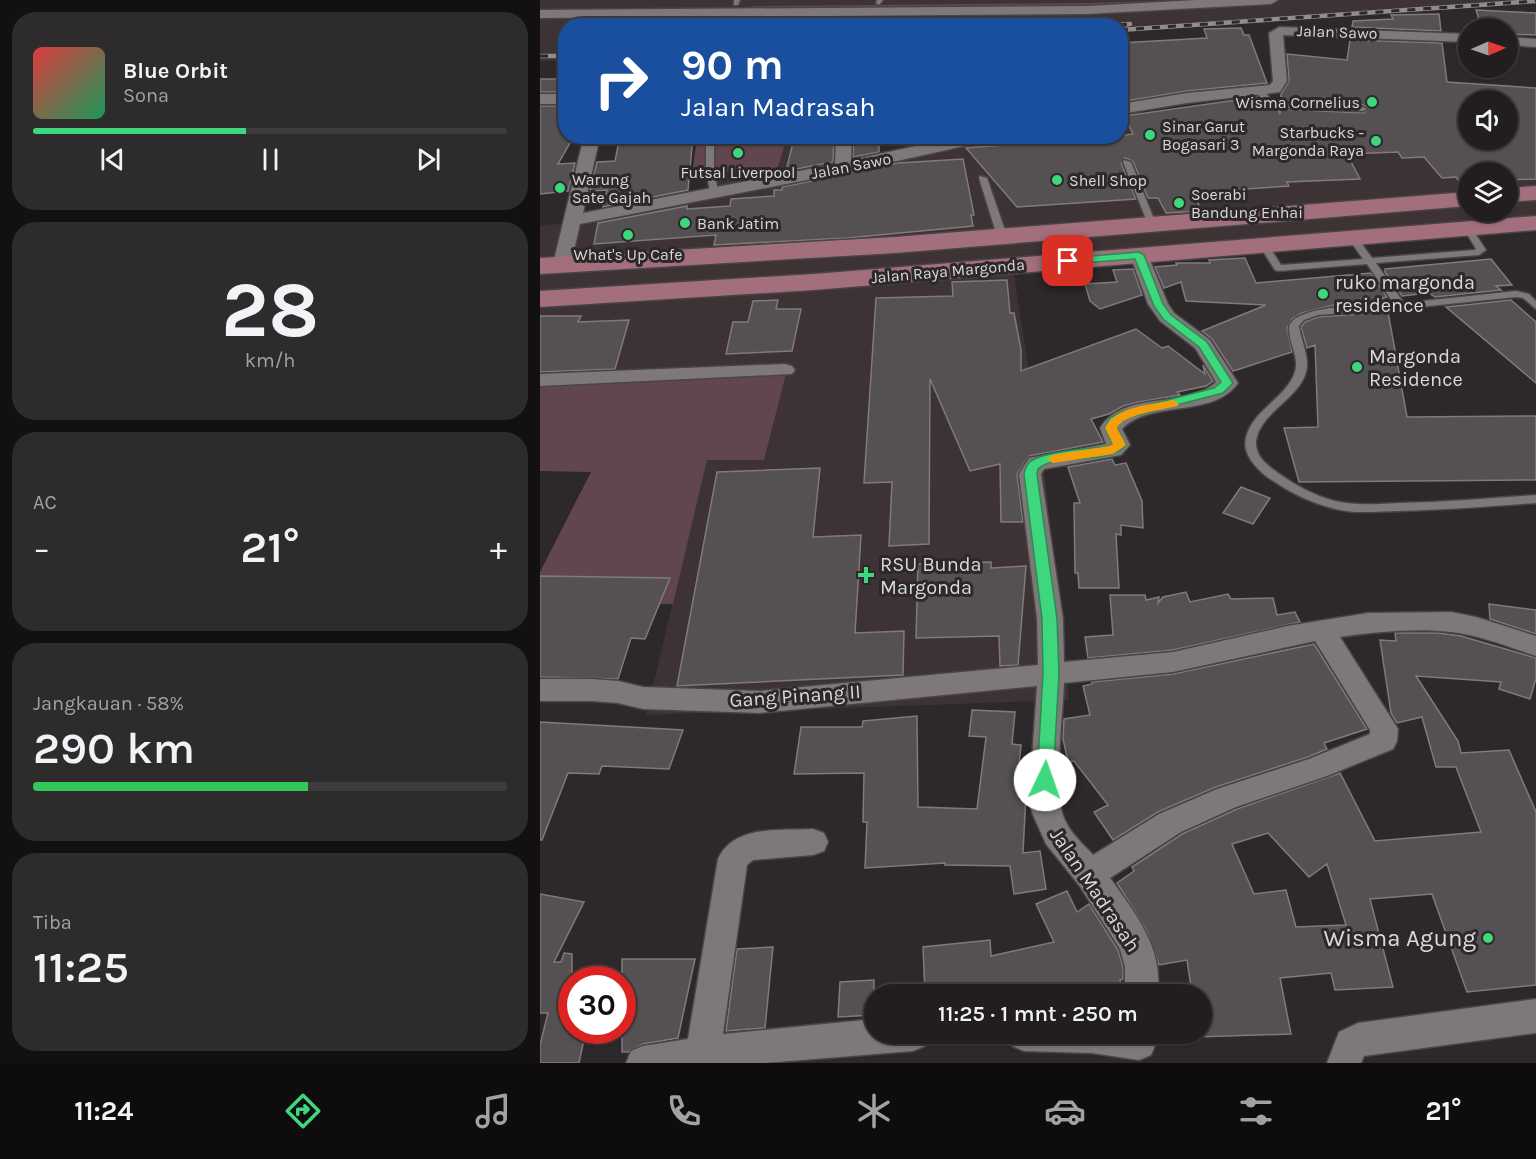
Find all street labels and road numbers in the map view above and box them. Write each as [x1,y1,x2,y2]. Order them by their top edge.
street label: Jalan Sawo [1296,21,1378,43]
street label: Jalan Sawo [810,149,892,183]
street label: Jalan Raya Margonda [870,255,1026,287]
street label: Gang Pinang II [729,680,861,712]
street label: Jalan Madrasah [1045,824,1145,956]

